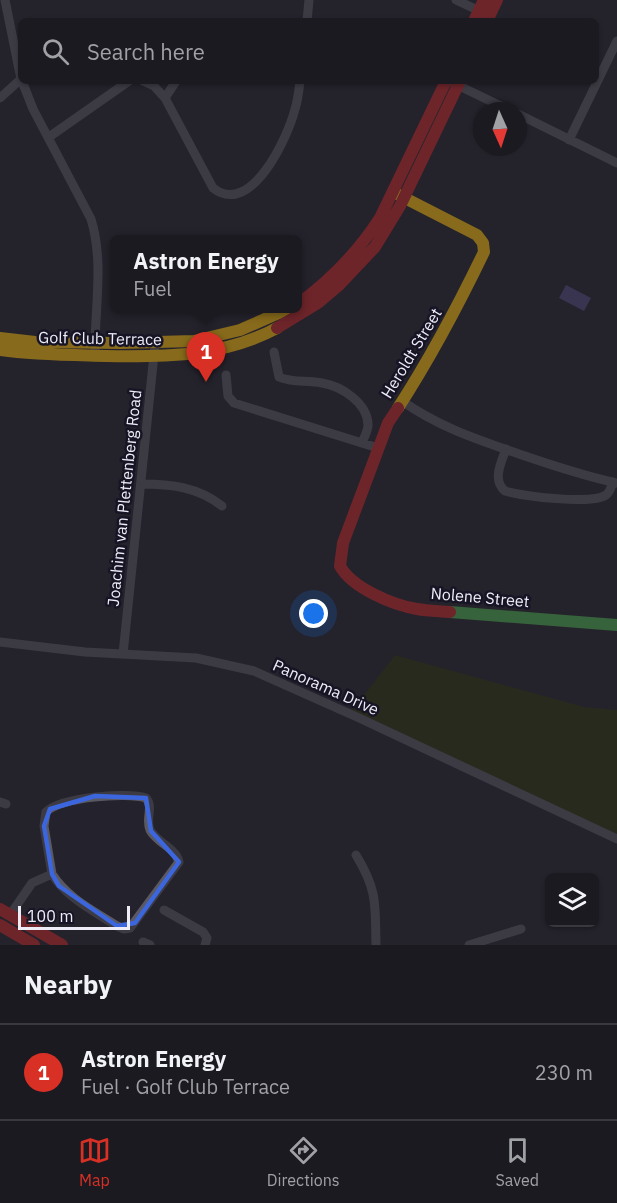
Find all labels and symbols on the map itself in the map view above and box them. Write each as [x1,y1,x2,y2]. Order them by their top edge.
north arrow [473,102,527,156]
street label: Heroldt Street [376,304,446,402]
street label: Golf Club Terrace [38,327,162,349]
pin: 1 [186,332,226,382]
street label: Joachim van Plettenberg Road [103,389,145,607]
street label: Nolene Street [430,583,530,611]
your location [299,599,328,628]
street label: Panorama Drive [270,655,382,719]
scale bar [18,903,130,930]

